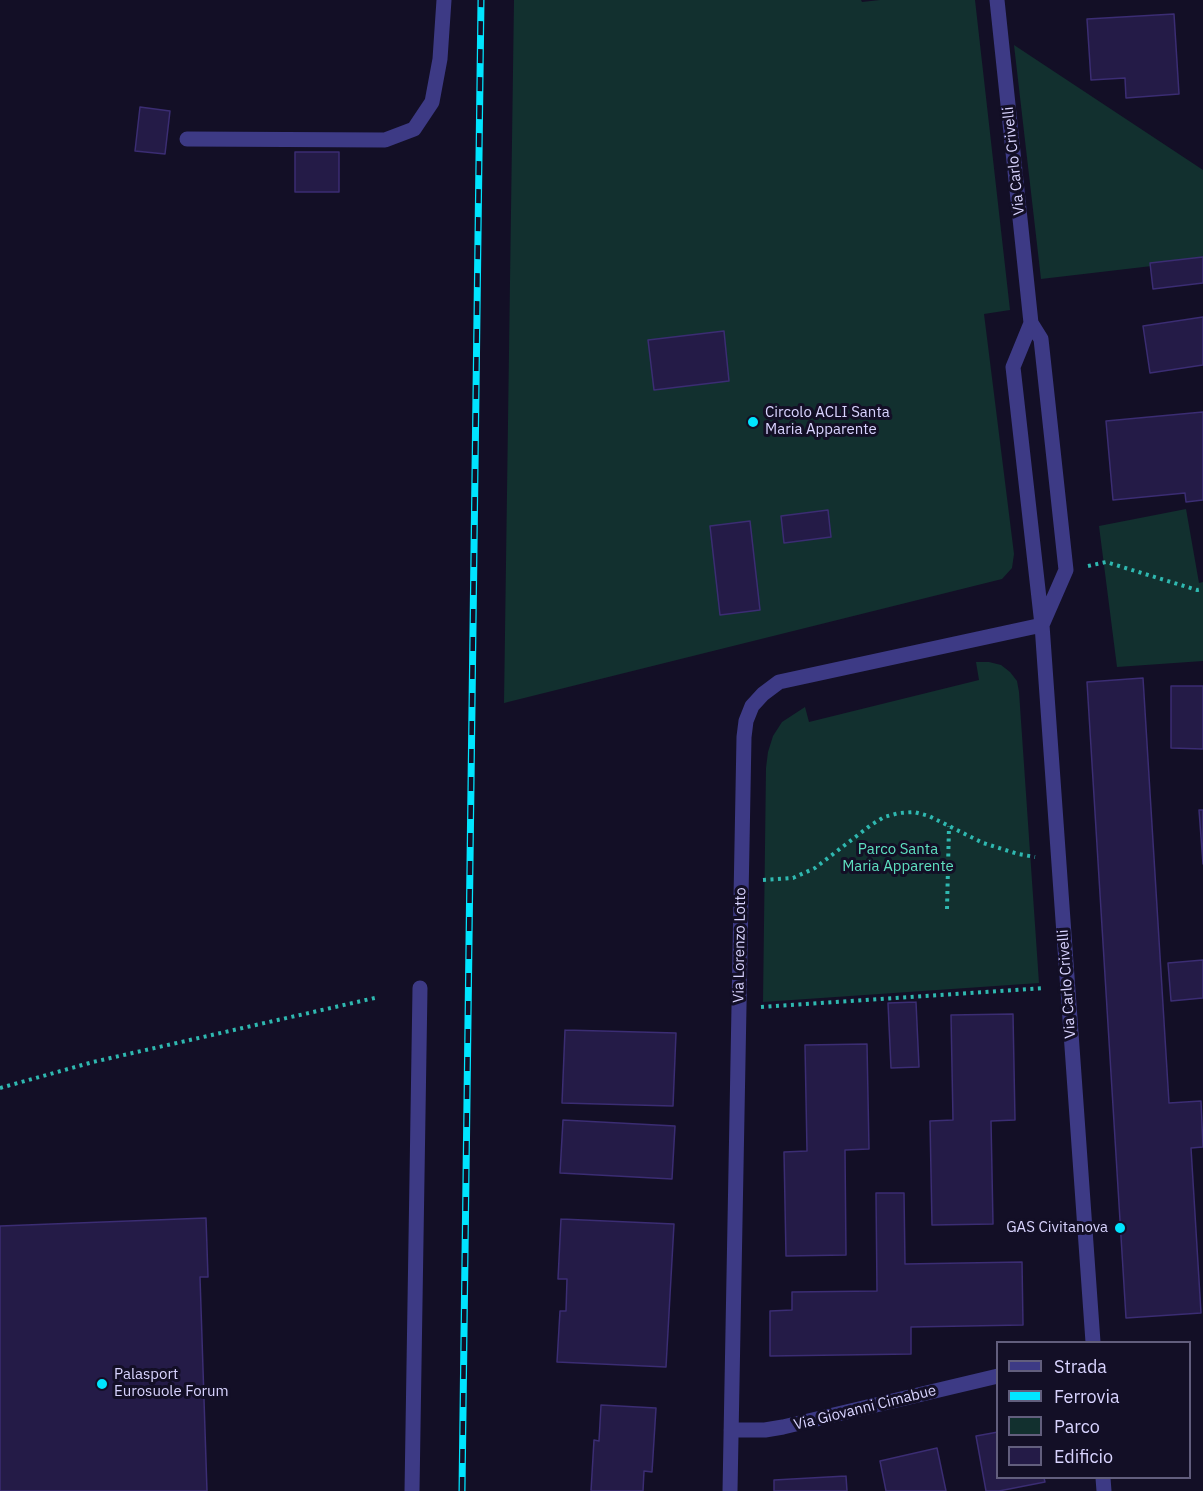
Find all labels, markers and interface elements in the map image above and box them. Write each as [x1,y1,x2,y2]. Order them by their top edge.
street label: Via Carlo Crivelli [999,106,1029,216]
place label: Circolo ACLI Santa Maria Apparente [765,404,890,439]
marker: Circolo ACLI Santa Maria Apparente [746,415,760,429]
park label: Parco Santa Maria Apparente [842,841,954,876]
street label: Via Lorenzo Lotto [730,887,750,1003]
street label: Via Carlo Crivelli [1054,929,1080,1039]
place label: GAS Civitanova [1006,1219,1108,1237]
marker: GAS Civitanova [1113,1221,1127,1235]
legend [996,1341,1191,1479]
text: Strada [1054,1355,1107,1378]
place label: Palasport Eurosuole Forum [114,1366,229,1401]
marker: Palasport Eurosuole Forum [95,1377,109,1391]
street label: Via Giovanni Cimabue [792,1382,938,1434]
text: Ferrovia [1054,1385,1120,1408]
text: Parco [1054,1415,1100,1438]
text: Edificio [1054,1445,1113,1468]

